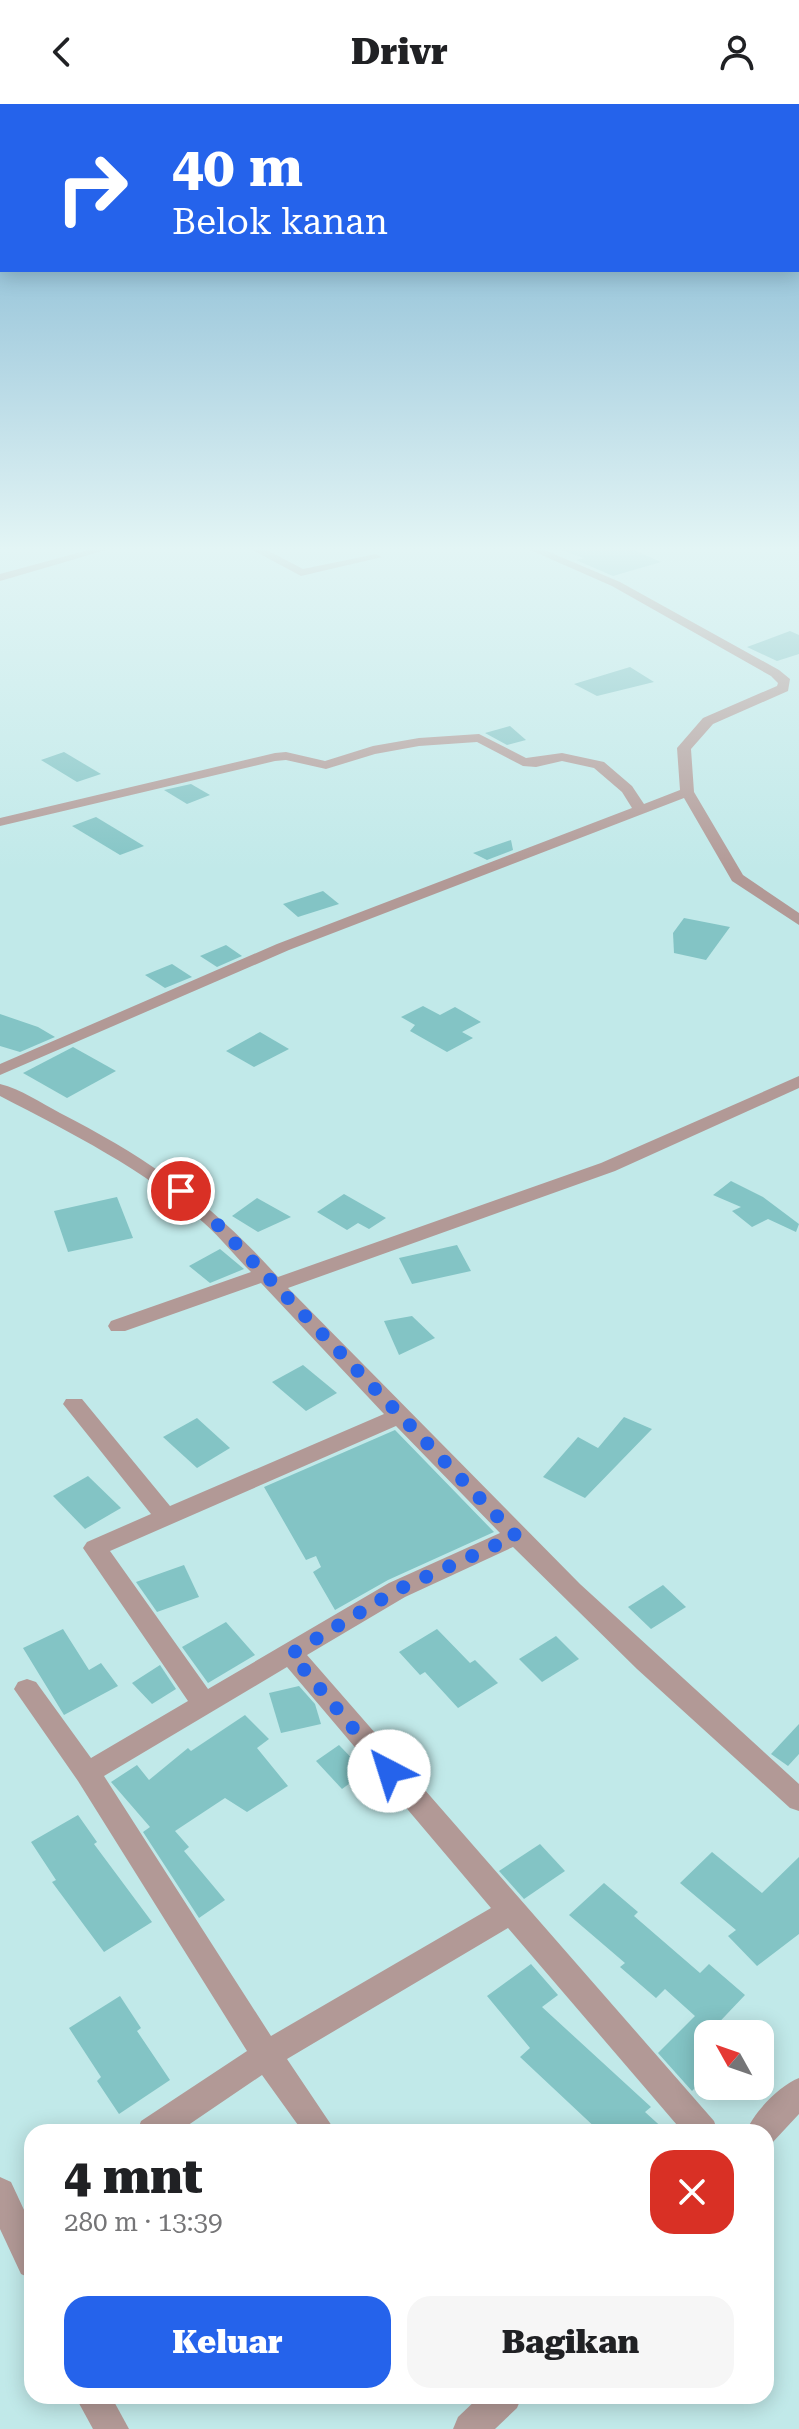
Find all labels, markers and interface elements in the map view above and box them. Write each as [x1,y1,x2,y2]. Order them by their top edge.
icon: back [40,30,84,74]
icon: person [715,30,759,74]
text: Drivr [351,31,448,73]
text: 40 m [172,134,303,200]
icon: right [40,136,144,240]
text: Belok kanan [172,201,388,243]
pin [147,1157,215,1225]
icon: arrive [159,1169,203,1213]
position arrow [347,1729,431,1813]
north arrow [694,2020,774,2100]
map controls [694,2020,774,2100]
text: 4 mnt [64,2149,203,2205]
button: close [650,2150,734,2234]
text: 280 m · 13:39 [64,2207,223,2237]
button: Keluar [64,2296,391,2388]
button: Bagikan [407,2296,734,2388]

